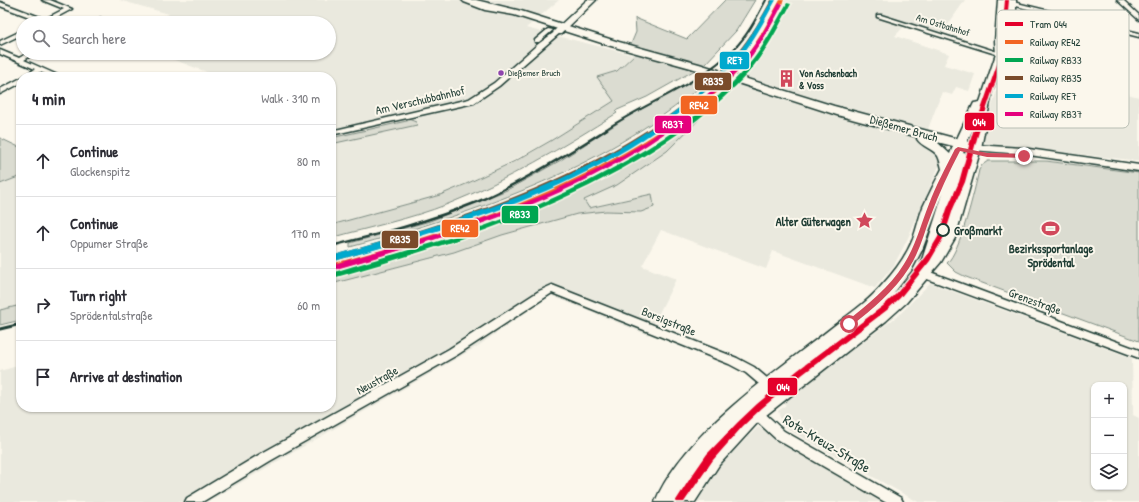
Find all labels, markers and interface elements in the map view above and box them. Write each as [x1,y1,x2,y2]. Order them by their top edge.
legend [997,10,1129,128]
street label: Am Ostbahnhof [915,11,972,39]
search box [16,16,336,60]
text: Tram 044 [1030,17,1067,31]
icon: search [30,27,52,49]
text: Search here [62,28,126,49]
text: Railway RE42 [1030,35,1080,49]
line badge: RE7 [719,51,750,70]
text: RE7 [727,53,743,67]
text: Railway RB33 [1030,53,1082,67]
place label: Dießemer Bruch [508,67,561,79]
place label: Von Aschenbach & Voss [799,67,858,92]
marker: Dießemer Bruch [496,68,506,78]
building icon: Von Aschenbach & Voss [776,69,796,89]
text: Railway RB35 [1030,71,1082,85]
line badge: RB35 [694,72,732,91]
text: RB35 [703,74,723,88]
street label: Am Verschubbahnhof [374,81,467,119]
text: 4 min [32,87,65,110]
text: Walk · 310 m [261,89,320,107]
text: Railway RE7 [1030,89,1077,103]
line badge: RE42 [680,95,718,115]
text: RE42 [689,98,709,112]
text: Railway RB37 [1030,107,1082,121]
street label: Dießemer Bruch [868,110,940,146]
line badge: 044 [964,112,995,131]
line badge: RB37 [654,115,692,134]
text: 044 [972,115,986,129]
text: RB37 [663,117,684,131]
text: Continue [70,141,118,162]
route end [1015,147,1033,165]
icon: ahead [32,150,54,172]
text: 80 m [297,152,320,170]
text: Glockenspitz [70,162,130,180]
line badge: RB33 [501,205,539,224]
text: RB33 [510,207,530,221]
place icon: Alter Güterwagen [854,211,874,231]
text: Continue [70,213,118,234]
place label: Alter Güterwagen [776,213,852,231]
line badge: RE42 [441,219,479,238]
sports icon: Bezirkssportanlage Sprödental [1041,219,1061,239]
text: RE42 [450,221,470,235]
icon: ahead [32,222,54,244]
place label: Großmarkt [954,222,1003,240]
marker: Großmarkt [936,223,950,237]
text: 170 m [291,224,320,242]
line badge: RB35 [381,230,419,249]
text: RB35 [390,232,410,246]
text: Oppumer Straße [70,234,148,252]
place label: Bezirkssportanlage Sprödental [1009,240,1093,272]
street label: Grenzstraße [1006,284,1064,318]
text: Turn right [70,285,126,306]
icon: right [32,294,54,316]
text: 60 m [297,296,320,314]
street label: Borsigstraße [639,302,699,340]
text: Sprödentalstraße [70,306,153,324]
route start [840,315,858,333]
street label: Neustraße [353,362,401,398]
icon: arrive [32,366,54,388]
text: Arrive at destination [70,366,182,387]
line badge: 044 [767,377,798,396]
text: 044 [776,380,790,394]
map controls [1091,382,1127,490]
button: + [1091,382,1127,418]
street label: Rote-Kreuz-Straße [779,409,875,478]
button: − [1091,418,1127,454]
button: layers [1091,454,1127,490]

